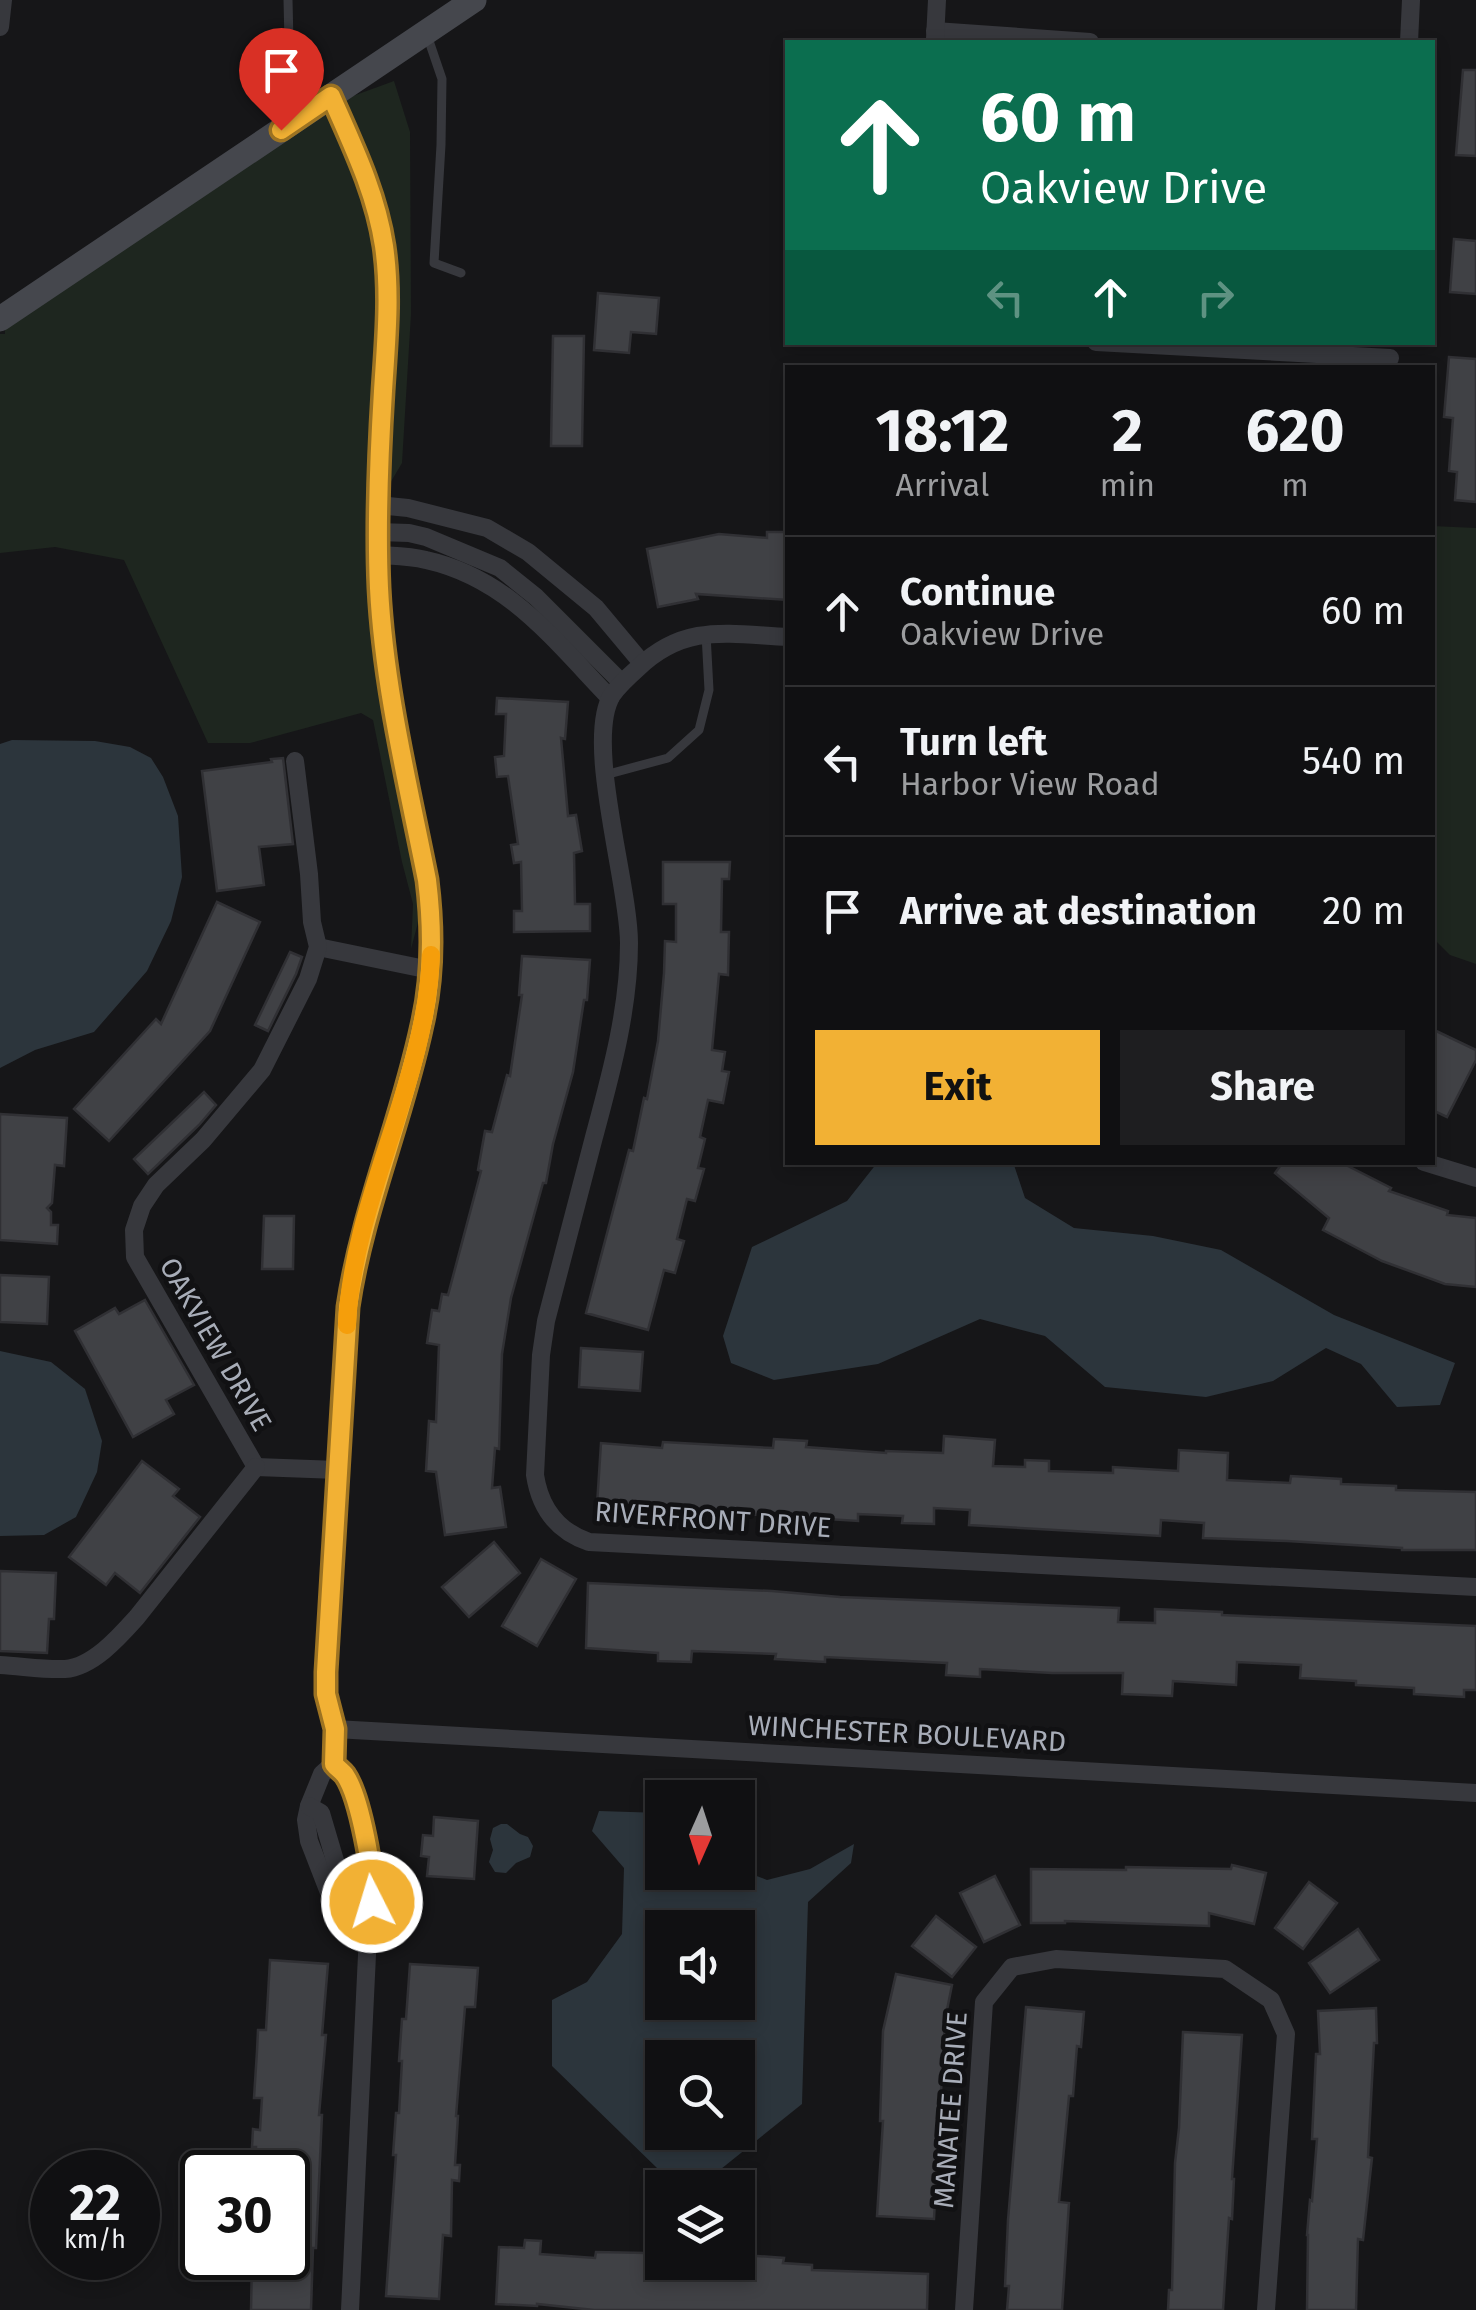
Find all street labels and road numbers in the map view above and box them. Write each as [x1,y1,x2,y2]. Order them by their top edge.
street label: OAKVIEW DRIVE [153,1252,279,1437]
street label: RIVERFRONT DRIVE [593,1495,832,1544]
street label: WINCHESTER BOULEVARD [747,1709,1067,1758]
street label: MANATEE DRIVE [927,2011,974,2210]

